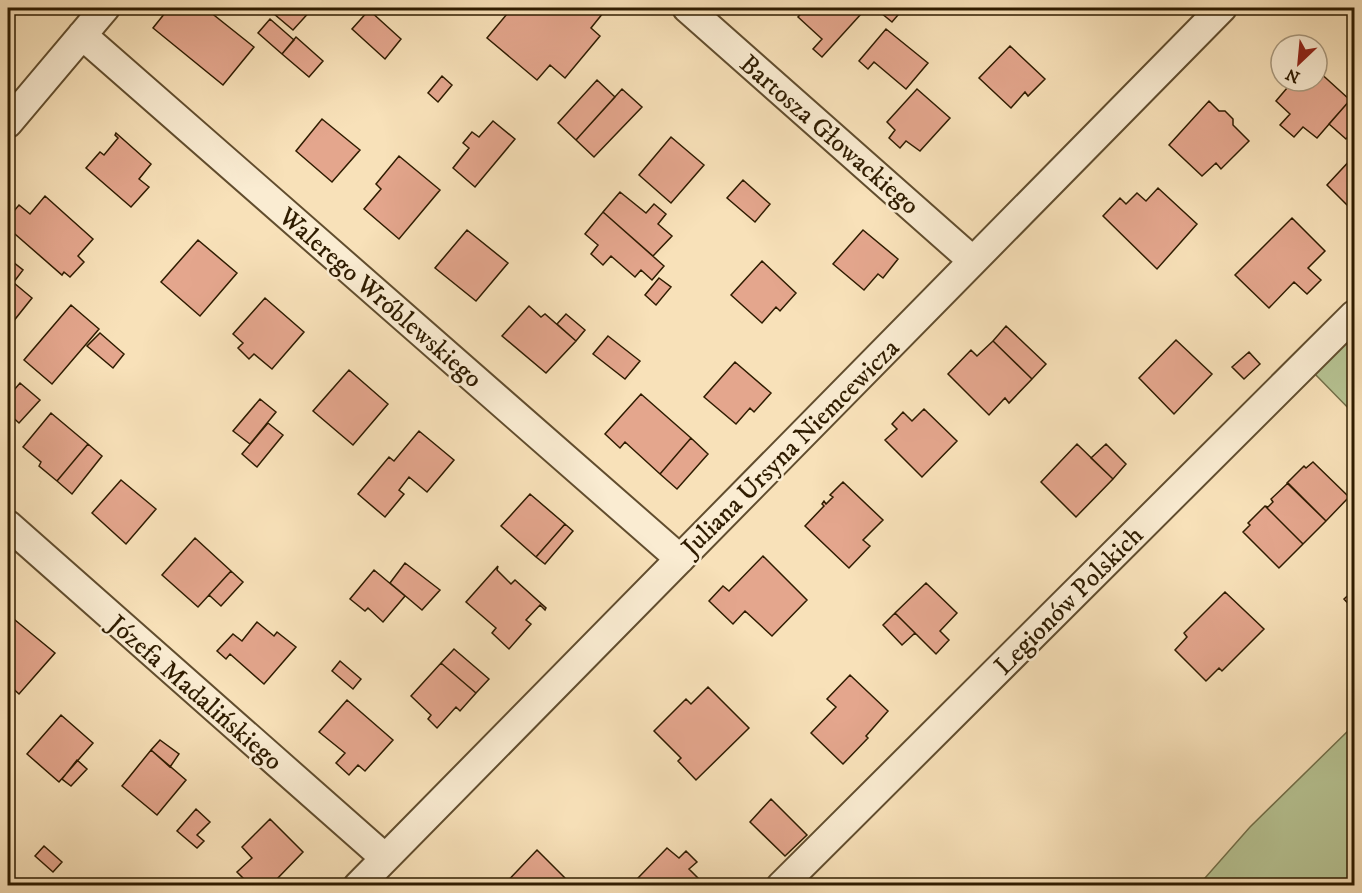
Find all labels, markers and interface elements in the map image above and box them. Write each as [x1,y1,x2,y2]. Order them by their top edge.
north arrow [1269,33,1329,93]
street label: Bartosza Głowackiego [732,48,926,222]
text: N [1283,64,1303,87]
street label: Walerego Wróblewskiego [271,200,489,396]
street label: Juliana Ursyna Niemcewicza [674,332,907,565]
street label: Legionów Polskich [987,519,1151,683]
street label: Józefa Madalińskiego [99,607,289,778]

